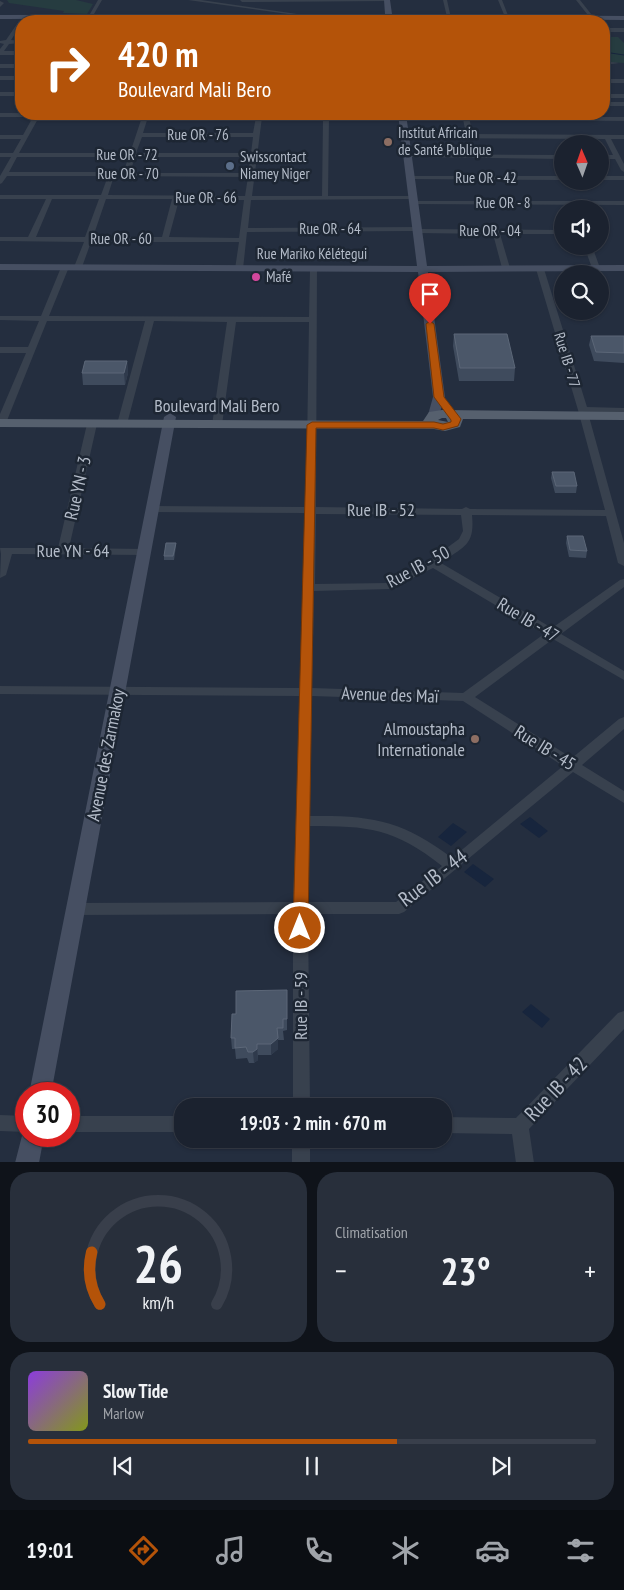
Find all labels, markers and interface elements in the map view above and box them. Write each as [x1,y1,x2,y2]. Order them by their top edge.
text: 420 m [118,31,199,77]
icon: right [35,35,100,100]
text: Boulevard Mali Bero [118,75,271,103]
place label: Institut Africain de Santé Publique [398,123,492,159]
street label: Rue OR - 76 [167,125,229,144]
north arrow [554,135,609,190]
map controls [554,135,609,320]
marker: Institut Africain de Santé Publique [382,136,394,148]
street label: Rue OR - 72 [96,145,158,164]
place label: Swisscontact Niamey Niger [240,147,310,183]
marker: Swisscontact Niamey Niger [224,160,236,172]
street label: Rue OR - 70 [97,164,159,183]
street label: Rue OR - 42 [455,168,517,187]
street label: Rue OR - 66 [175,188,237,207]
street label: Rue OR - 8 [476,193,530,212]
button: sound [554,200,609,255]
street label: Rue OR - 64 [299,219,361,238]
street label: Rue OR - 04 [459,221,521,240]
street label: Rue OR - 60 [90,229,152,248]
street label: Rue Mariko Kélétegui [257,244,367,263]
button: search [554,265,609,320]
place label: Mafé [266,267,292,286]
marker: Mafé [250,271,262,283]
pin [409,273,451,324]
icon: arrive [416,280,444,308]
street label: Rue IB - 77 [550,330,585,390]
street label: Boulevard Mali Bero [154,394,280,417]
street label: Rue YN - 3 [59,454,96,522]
street label: Rue IB - 52 [347,498,415,521]
street label: Rue YN - 64 [37,539,109,562]
street label: Rue IB - 50 [382,540,453,593]
street label: Rue IB - 47 [493,592,563,647]
street label: Avenue des Maï [341,681,440,708]
street label: Avenue des Zarmakoy [81,687,130,823]
place label: Almoustapha Internationale [377,717,465,761]
street label: Rue IB - 45 [510,720,580,775]
marker: Almoustapha Internationale [469,733,481,745]
street label: Rue IB - 44 [393,843,473,912]
position arrow [273,901,325,953]
street label: Rue IB - 59 [289,972,312,1040]
street label: Rue IB - 42 [518,1051,593,1127]
speed limit sign: 30 [15,1082,80,1147]
text: 19:03 · 2 min · 670 m [240,1111,386,1135]
text: Climatisation [335,1222,408,1242]
text: 26 [134,1230,183,1297]
text: 23° [440,1246,491,1295]
text: − [335,1252,347,1289]
text: + [584,1252,596,1289]
text: km/h [143,1291,174,1314]
text: Slow Tide [103,1379,168,1403]
text: Marlow [103,1403,144,1423]
icon: previous [109,1452,137,1480]
icon: pause [298,1452,326,1480]
icon: next [487,1452,515,1480]
icon: directions [126,1533,161,1568]
icon: music [213,1533,248,1568]
icon: phone [301,1533,336,1568]
icon: climate [388,1533,423,1568]
icon: car [475,1533,510,1568]
icon: filters [563,1533,598,1568]
text: 19:01 [26,1536,74,1564]

